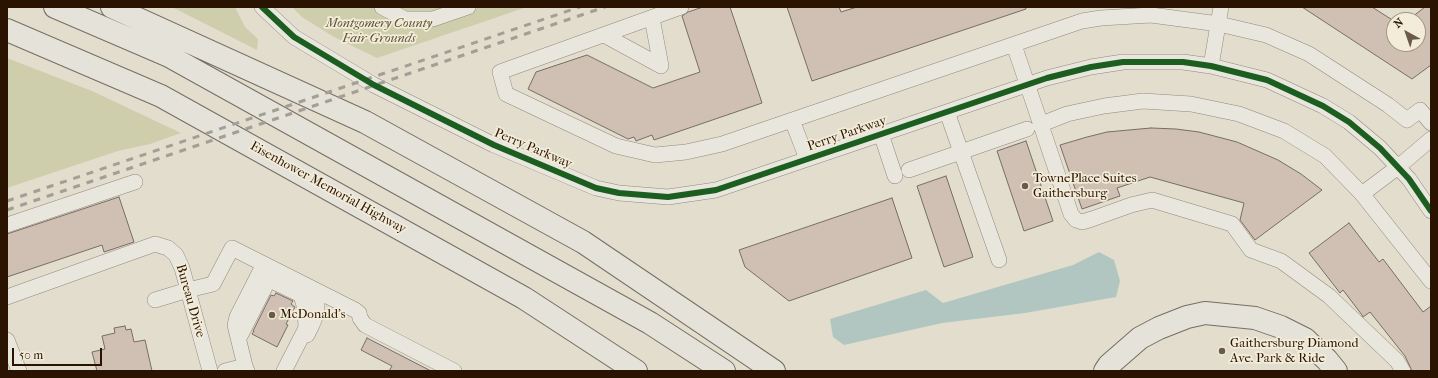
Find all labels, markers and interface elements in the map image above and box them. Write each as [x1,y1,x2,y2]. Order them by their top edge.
north arrow [1386,12,1426,52]
park label: Montgomery County Fair Grounds [326,16,432,47]
text: N [1391,16,1406,31]
street label: Perry Parkway [805,113,889,155]
street label: Perry Parkway [492,126,574,172]
street label: Eisenhower Memorial Highway [247,139,409,237]
place label: TownePlace Suites Gaithersburg [1033,171,1136,202]
marker: TownePlace Suites Gaithersburg [1020,181,1030,191]
street label: Bureau Drive [172,263,208,339]
place label: McDonald's [280,307,345,323]
marker: McDonald's [267,310,277,320]
place label: Gaithersburg Diamond Ave. Park & Ride [1230,336,1358,367]
scale bar [14,340,104,366]
marker: Gaithersburg Diamond Ave. Park & Ride [1217,346,1227,356]
text: 50 m [19,348,43,362]

